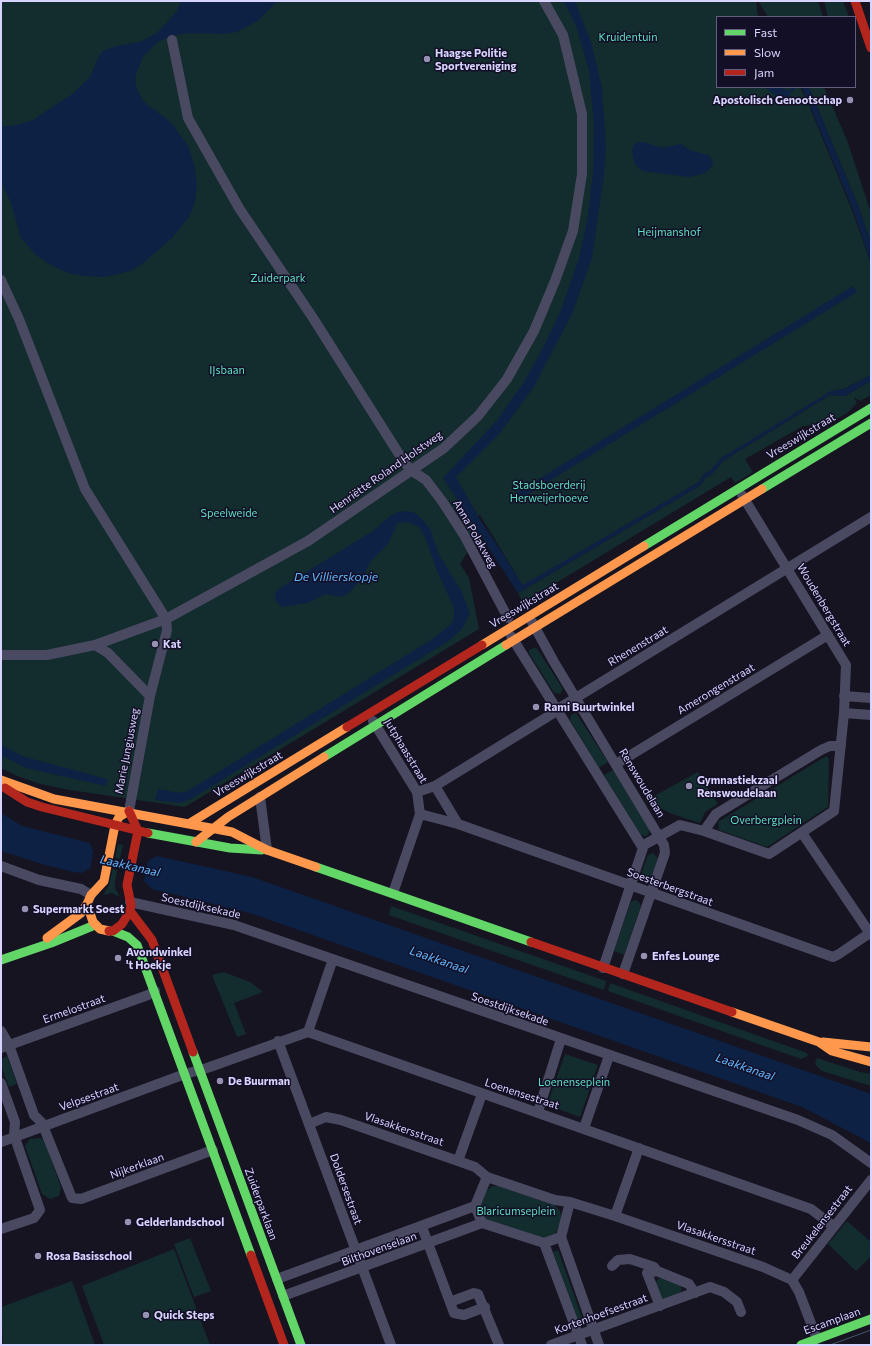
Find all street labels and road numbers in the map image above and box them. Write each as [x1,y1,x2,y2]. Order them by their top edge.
street label: Vreeswijkstraat [764,410,838,462]
street label: Henriëtte Roland Holstweg [327,428,445,516]
street label: Anna Polakweg [450,498,500,570]
street label: Woudenbergstraat [794,561,854,649]
street label: Vreeswijkstraat [487,579,561,631]
street label: Rhenenstraat [606,623,670,669]
street label: Amerongenstraat [675,661,757,717]
street label: Marie Jungiusweg [112,707,142,795]
street label: Jutphaasstraat [382,716,430,786]
street label: Renswoudelaan [616,746,668,820]
street label: Vreeswijkstraat [211,748,285,800]
street label: Soesterbergstraat [625,865,715,909]
street label: Soestdijksekade [160,890,242,922]
street label: Soestdijksekade [470,990,550,1028]
street label: Ermelostraat [41,992,107,1026]
street label: Loenensestraat [483,1076,561,1112]
street label: Velpsestraat [57,1080,121,1114]
street label: Vlasakkersstraat [362,1109,446,1149]
street label: Nijkerklaan [108,1150,166,1182]
street label: Doldersestraat [327,1152,365,1226]
street label: Zuiderparklaan [242,1166,280,1242]
street label: Breukelensestraat [789,1182,855,1262]
street label: Vlasakkersstraat [674,1218,758,1258]
street label: Bilthovenselaan [340,1229,418,1269]
street label: Kortenhoefsestraat [553,1291,649,1337]
street label: Escamplaan [802,1305,862,1337]

